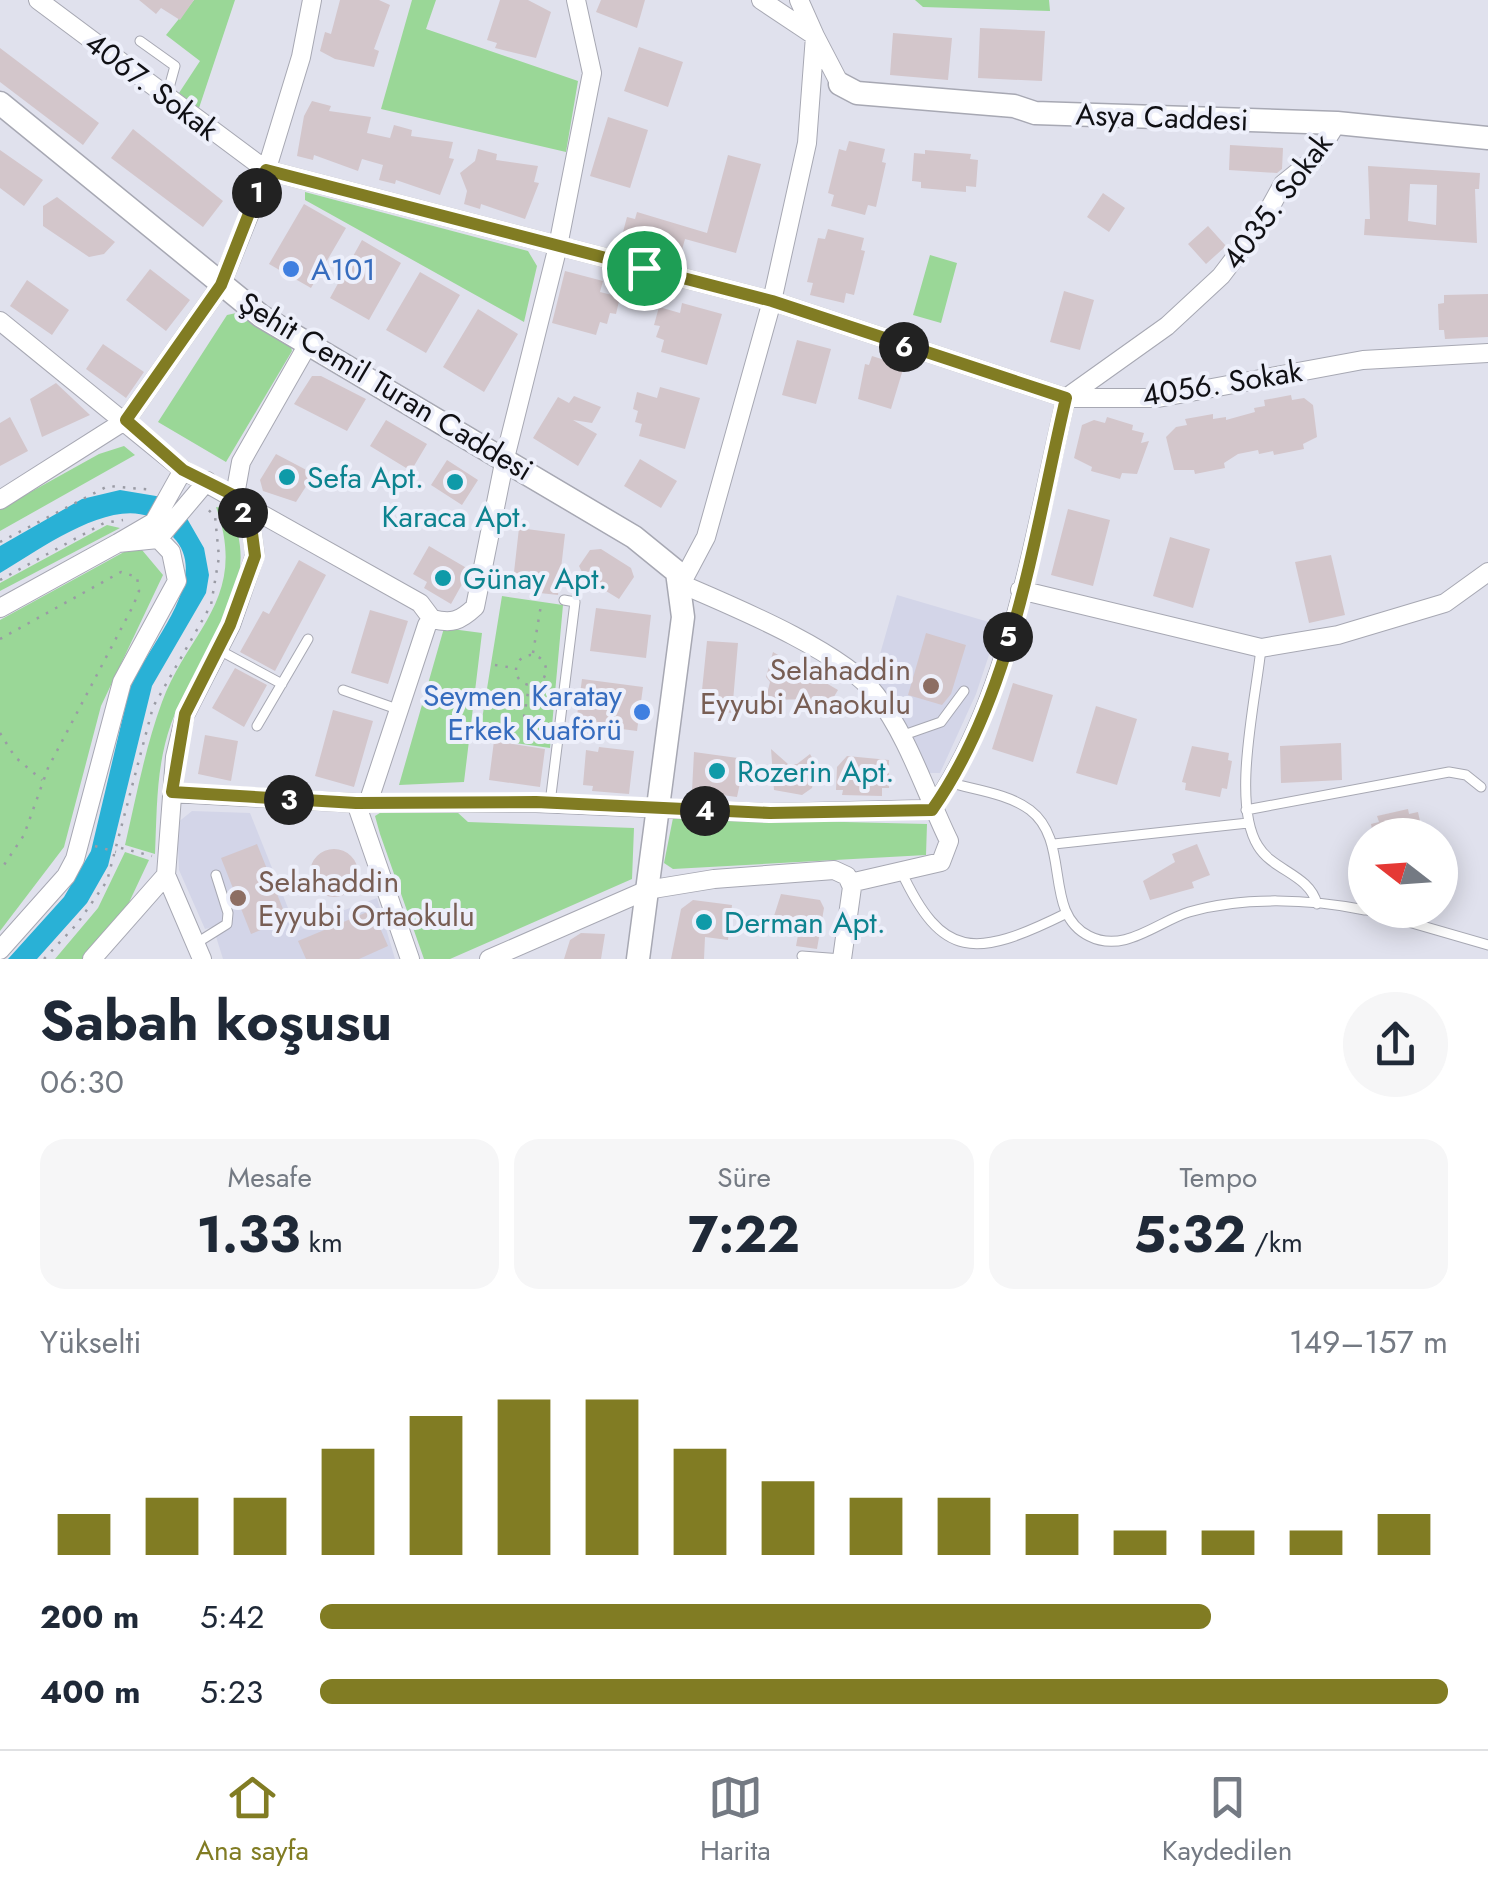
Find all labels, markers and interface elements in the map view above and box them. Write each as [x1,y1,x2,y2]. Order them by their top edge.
street label: 4067. Sokak [76,22,228,151]
street label: Asya Caddesi [1075,92,1249,142]
street label: 4035. Sokak [1212,123,1343,278]
pin: 1 [232,168,282,218]
text: 1 [250,172,264,213]
pin [602,226,687,311]
icon: arrive [617,241,672,296]
place label: A101 [311,248,376,291]
marker: A101 [280,258,302,280]
street label: Şehit Cemil Turan Caddesi [231,281,541,491]
pin: 6 [879,322,929,372]
text: 6 [895,326,913,367]
street label: 4056. Sokak [1139,349,1306,417]
place label: Sefa Apt. [307,456,424,499]
marker: Sefa Apt. [276,466,298,488]
marker: Karaca Apt. [444,471,466,493]
pin: 2 [218,488,268,538]
text: 2 [234,492,252,533]
place label: Karaca Apt. [382,495,528,538]
place label: Günay Apt. [463,557,607,600]
marker: Günay Apt. [432,567,454,589]
pin: 5 [983,612,1033,662]
text: 5 [999,616,1017,657]
place label: Selahaddin Eyyubi Anaokulu [700,648,911,725]
place label: Seymen Karatay Erkek Kuaförü [423,674,623,751]
marker: Selahaddin Eyyubi Anaokulu [920,675,942,697]
marker: Seymen Karatay Erkek Kuaförü [631,701,653,723]
place label: Rozerin Apt. [737,750,894,793]
marker: Rozerin Apt. [706,760,728,782]
pin: 3 [264,775,314,825]
text: 3 [280,779,298,820]
pin: 4 [680,786,730,836]
text: 4 [695,790,715,831]
north arrow [1348,818,1458,928]
map controls [1348,818,1458,928]
place label: Selahaddin Eyyubi Ortaokulu [258,860,475,937]
marker: Selahaddin Eyyubi Ortaokulu [227,887,249,909]
place label: Derman Apt. [724,901,886,944]
marker: Derman Apt. [693,911,715,933]
text: Sabah koşusu [40,981,392,1061]
button: share [1343,992,1448,1097]
text: 06:30 [40,1059,124,1105]
text: Mesafe [228,1157,312,1198]
text: Süre [717,1157,771,1198]
text: Tempo [1179,1157,1257,1198]
text: 1.33 [197,1198,300,1271]
text: 7:22 [688,1198,800,1271]
text: 5:32 [1134,1198,1246,1271]
text: km [300,1222,343,1263]
text: /km [1246,1222,1303,1263]
text: Yükselti [40,1319,142,1365]
text: 149–157 m [1289,1319,1448,1365]
text: 200 m [40,1594,139,1640]
text: 5:42 [200,1594,265,1640]
text: 400 m [40,1669,141,1715]
text: 5:23 [200,1669,263,1715]
tab: Ana sayfa [196,1770,309,1871]
tab: Harita [700,1770,771,1871]
tab: Kaydedilen [1162,1770,1292,1871]

